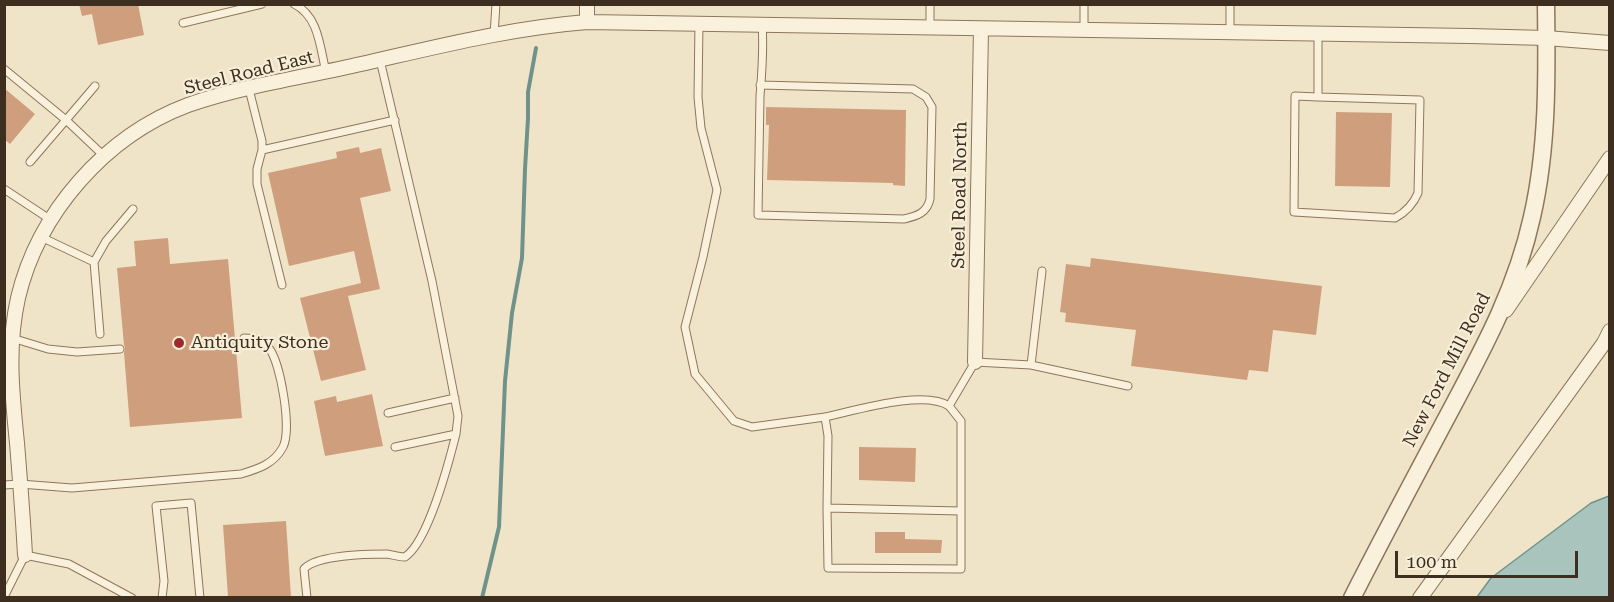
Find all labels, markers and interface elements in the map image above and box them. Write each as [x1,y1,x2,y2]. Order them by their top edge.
street label: Steel Road East [182,46,316,100]
street label: Steel Road North [948,121,972,269]
street label: New Ford Mill Road [1399,289,1495,451]
place label: Antiquity Stone [191,332,328,354]
marker: Antiquity Stone [172,336,186,350]
scale bar [1398,539,1581,577]
text: 100 m [1406,551,1457,572]

